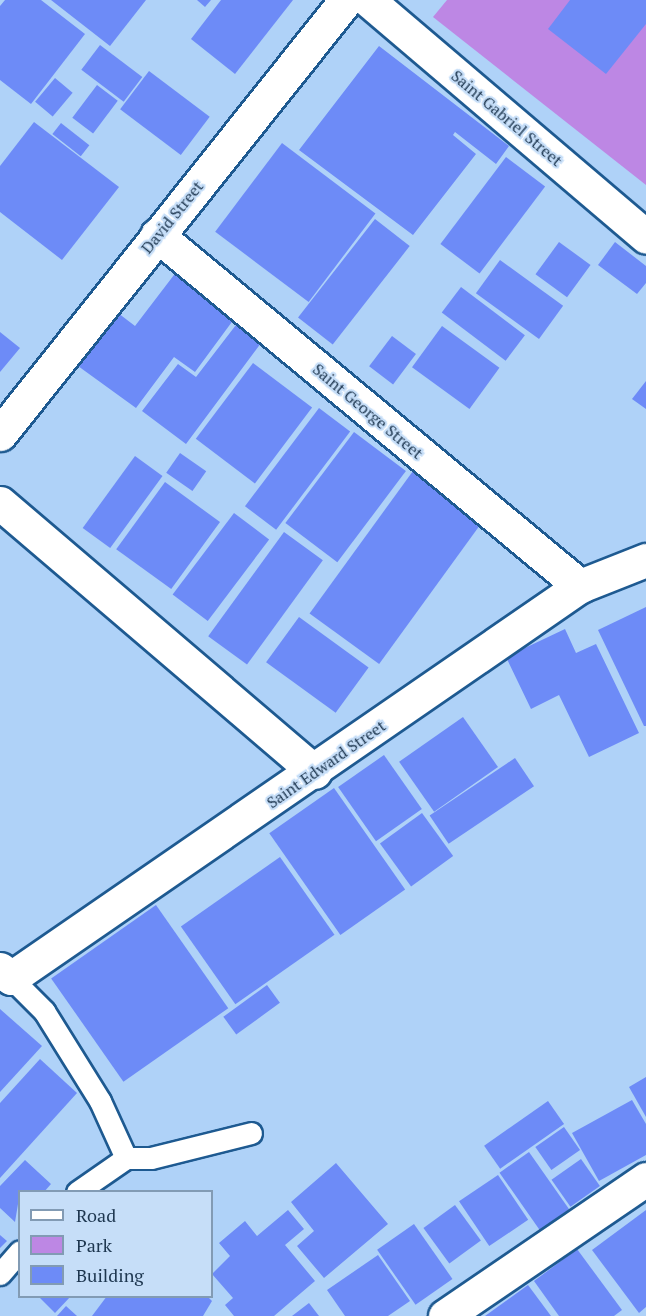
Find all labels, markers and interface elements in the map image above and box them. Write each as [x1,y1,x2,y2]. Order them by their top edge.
street label: Saint Gabriel Street [448,66,566,170]
street label: David Street [137,177,207,257]
street label: Saint George Street [309,359,427,463]
street label: Saint Edward Street [263,716,389,812]
legend [18,1190,213,1298]
text: Road [76,1203,116,1227]
text: Park [76,1233,112,1257]
text: Building [76,1263,144,1287]

